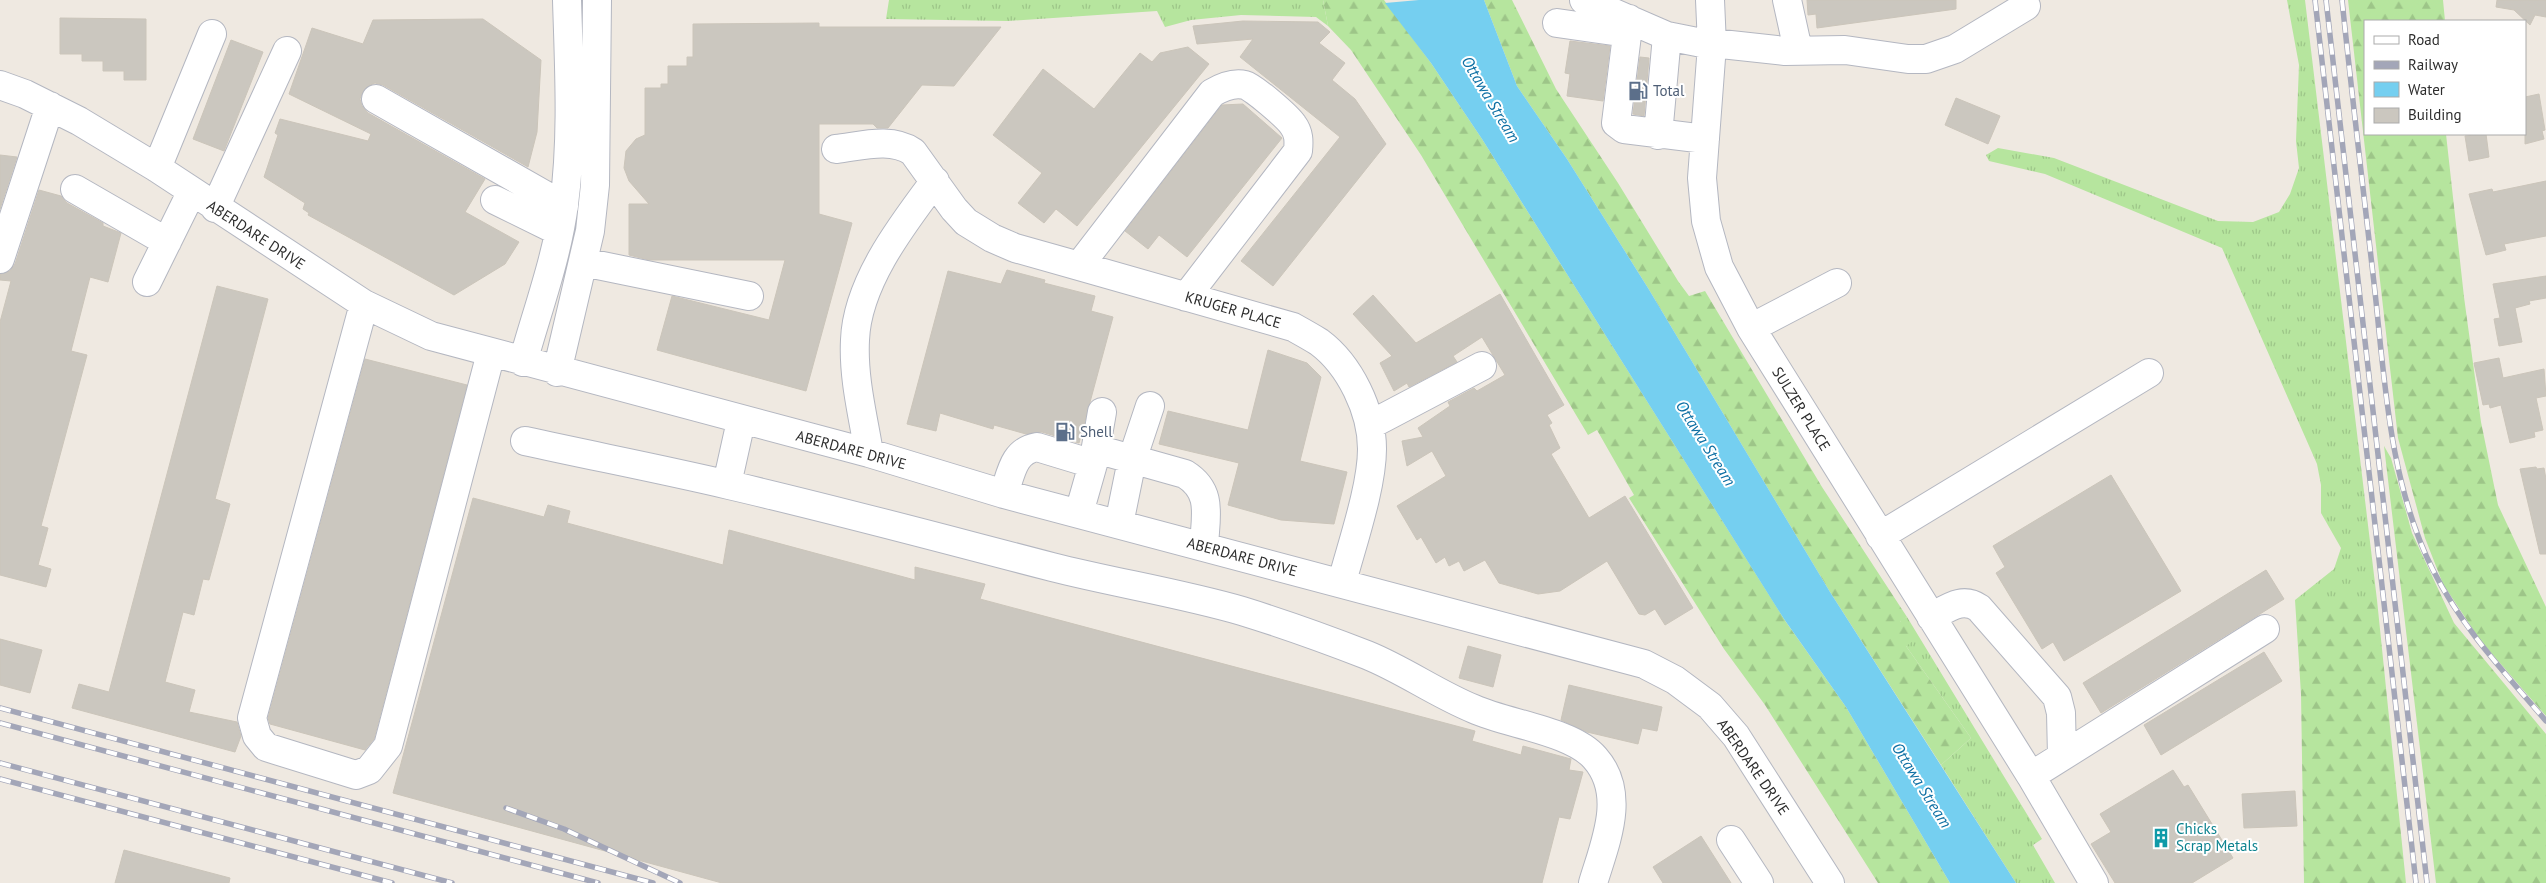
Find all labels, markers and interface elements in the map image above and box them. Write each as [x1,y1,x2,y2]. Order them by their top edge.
legend [2364,20,2526,135]
text: Road [2408,30,2440,49]
water label: Ottawa Stream [1457,52,1525,146]
text: Railway [2408,55,2458,74]
fuel station icon: Total [1627,80,1649,102]
text: Water [2408,80,2445,99]
place label: Total [1653,81,1685,100]
text: Building [2408,105,2462,124]
street label: ABERDARE DRIVE [204,196,309,273]
street label: KRUGER PLACE [1183,287,1283,332]
street label: SULZER PLACE [1768,363,1835,454]
water label: Ottawa Stream [1672,397,1740,489]
fuel station icon: Shell [1054,421,1076,443]
place label: Shell [1080,422,1113,441]
street label: ABERDARE DRIVE [794,426,908,473]
street label: ABERDARE DRIVE [1185,533,1299,580]
street label: ABERDARE DRIVE [1713,715,1794,819]
water label: Ottawa Stream [1888,739,1956,831]
place label: Chicks Scrap Metals [2176,819,2258,855]
building icon: Chicks Scrap Metals [2150,827,2172,849]

